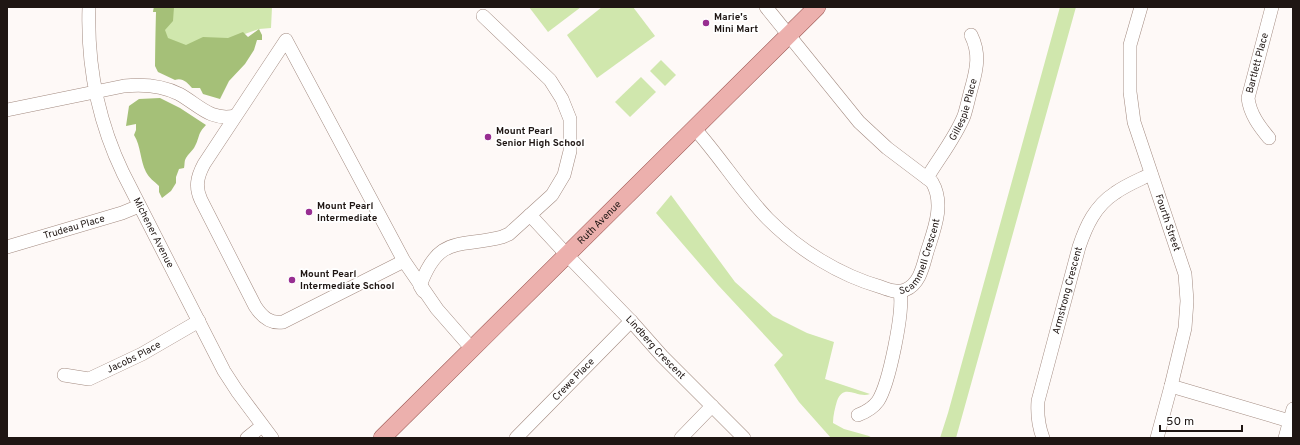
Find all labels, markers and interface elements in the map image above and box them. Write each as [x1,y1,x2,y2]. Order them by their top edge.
place label: Marie's Mini Mart [714,11,758,36]
marker: Marie's Mini Mart [701,18,711,28]
street label: Bartlett Place [1243,31,1271,95]
street label: Gillespie Place [946,77,980,143]
place label: Mount Pearl Senior High School [496,125,585,150]
marker: Mount Pearl Senior High School [483,132,493,142]
street label: Fourth Street [1152,192,1183,253]
street label: Michener Avenue [130,195,177,270]
street label: Ruth Avenue [575,198,624,247]
place label: Mount Pearl Intermediate [317,200,378,225]
marker: Mount Pearl Intermediate [304,207,314,217]
street label: Trudeau Place [42,212,106,242]
street label: Scammell Crescent [898,217,943,298]
street label: Armstrong Crescent [1050,245,1085,336]
place label: Mount Pearl Intermediate School [300,268,394,293]
marker: Mount Pearl Intermediate School [287,275,297,285]
street label: Lindberg Crescent [623,313,688,382]
street label: Jacobs Place [104,338,163,376]
street label: Crewe Place [550,355,597,404]
scale bar [1160,407,1242,433]
text: 50 m [1166,414,1194,430]

